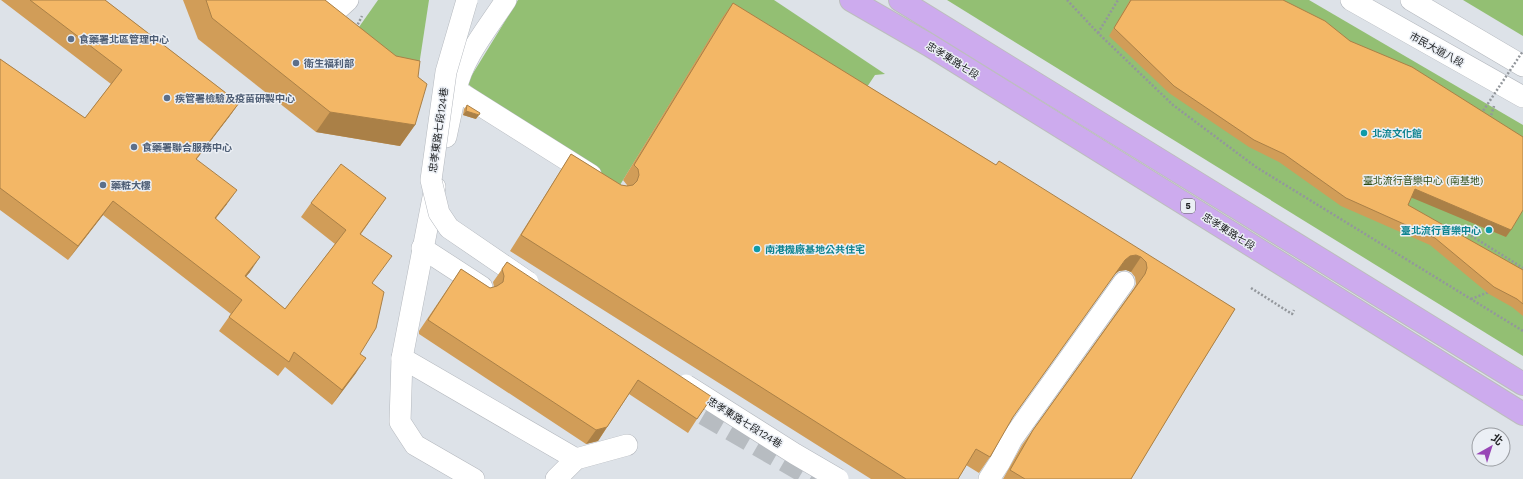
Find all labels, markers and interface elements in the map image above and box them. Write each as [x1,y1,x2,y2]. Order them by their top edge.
street label: 市民大道八段 [1408,30,1466,69]
marker: 食藥署北區管理中心 [66,34,76,44]
place label: 食藥署北區管理中心 [79,34,169,45]
street label: 忠孝東路七段 [924,40,981,81]
marker: 衛生福利部 [291,58,301,68]
place label: 衛生福利部 [303,58,354,69]
street label: 忠孝東路七段124巷 [427,87,450,173]
marker: 疾管署檢驗及疫苗研製中心 [162,93,172,103]
place label: 疾管署檢驗及疫苗研製中心 [175,93,295,104]
marker: 北流文化館 [1359,128,1369,138]
place label: 北流文化館 [1372,128,1422,139]
marker: 食藥署聯合服務中心 [129,142,139,152]
place label: 食藥署聯合服務中心 [142,142,232,153]
park label: 臺北流行音樂中心 (南基地) [1363,175,1483,186]
marker: 藥粧大樓 [98,180,108,190]
place label: 藥粧大樓 [111,180,151,191]
road number: 5 [1181,199,1195,213]
street label: 忠孝東路七段 [1200,211,1257,252]
place label: 臺北流行音樂中心 [1401,225,1481,236]
marker: 臺北流行音樂中心 [1484,225,1494,235]
marker: 南港機廠基地公共住宅 [752,244,762,254]
place label: 南港機廠基地公共住宅 [765,244,865,255]
street label: 忠孝東路七段124巷 [706,395,784,450]
north arrow [1471,427,1511,467]
text: 北 [1489,431,1505,448]

